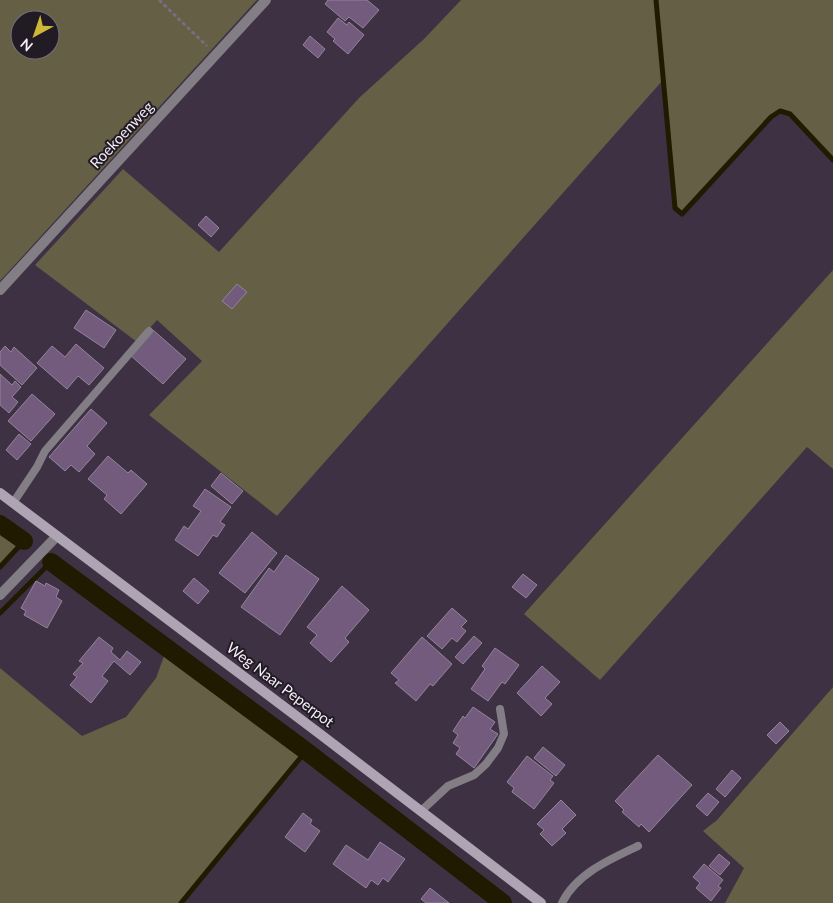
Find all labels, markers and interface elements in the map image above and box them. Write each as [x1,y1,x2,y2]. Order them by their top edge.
north arrow [10,10,60,60]
text: N [17,35,36,55]
street label: Roekoenweg [86,97,157,171]
street label: Weg Naar Peperpot [223,638,338,731]

